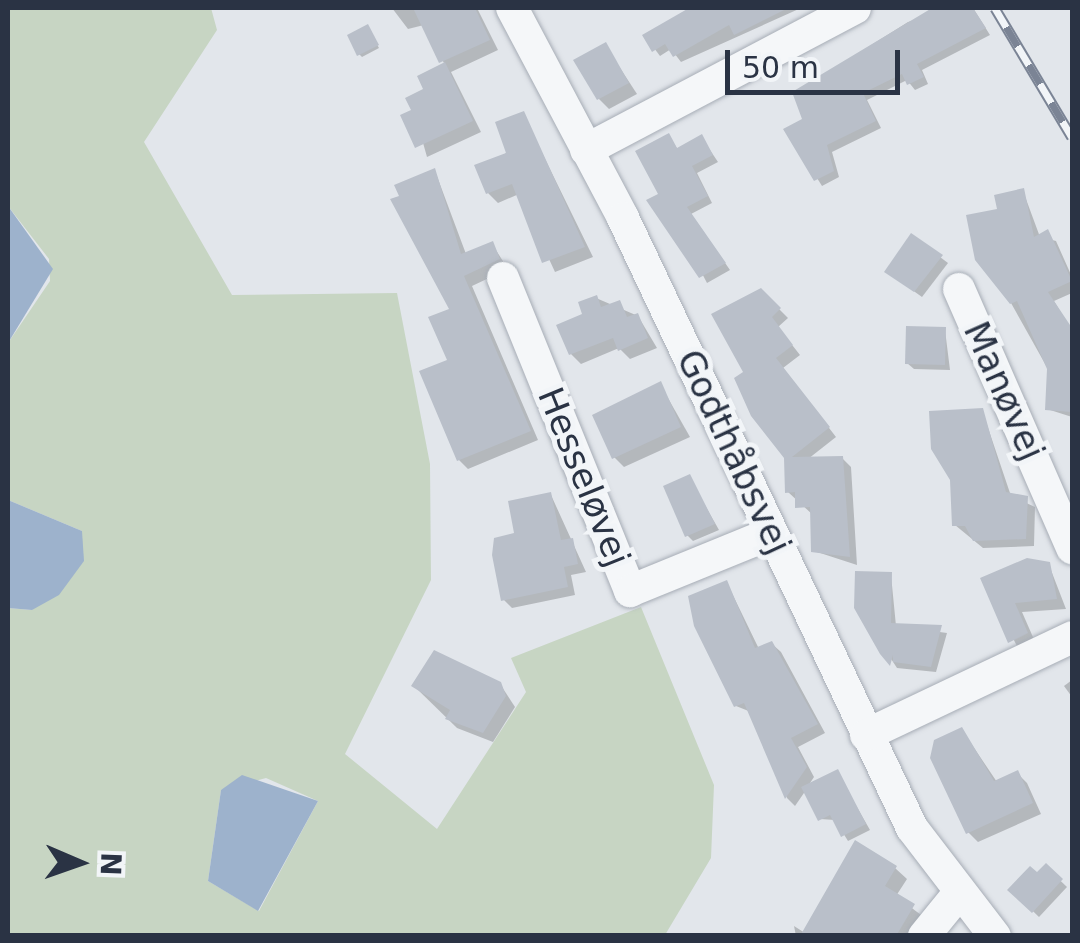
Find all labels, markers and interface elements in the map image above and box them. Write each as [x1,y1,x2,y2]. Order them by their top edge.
scale bar [730,30,905,92]
text: 50 m [742,50,819,85]
street label: Manøvej [955,315,1053,467]
street label: Godthåbsvej [668,343,800,561]
street label: Hesseløvej [529,382,639,572]
north arrow [30,813,130,913]
text: N [94,852,127,876]

